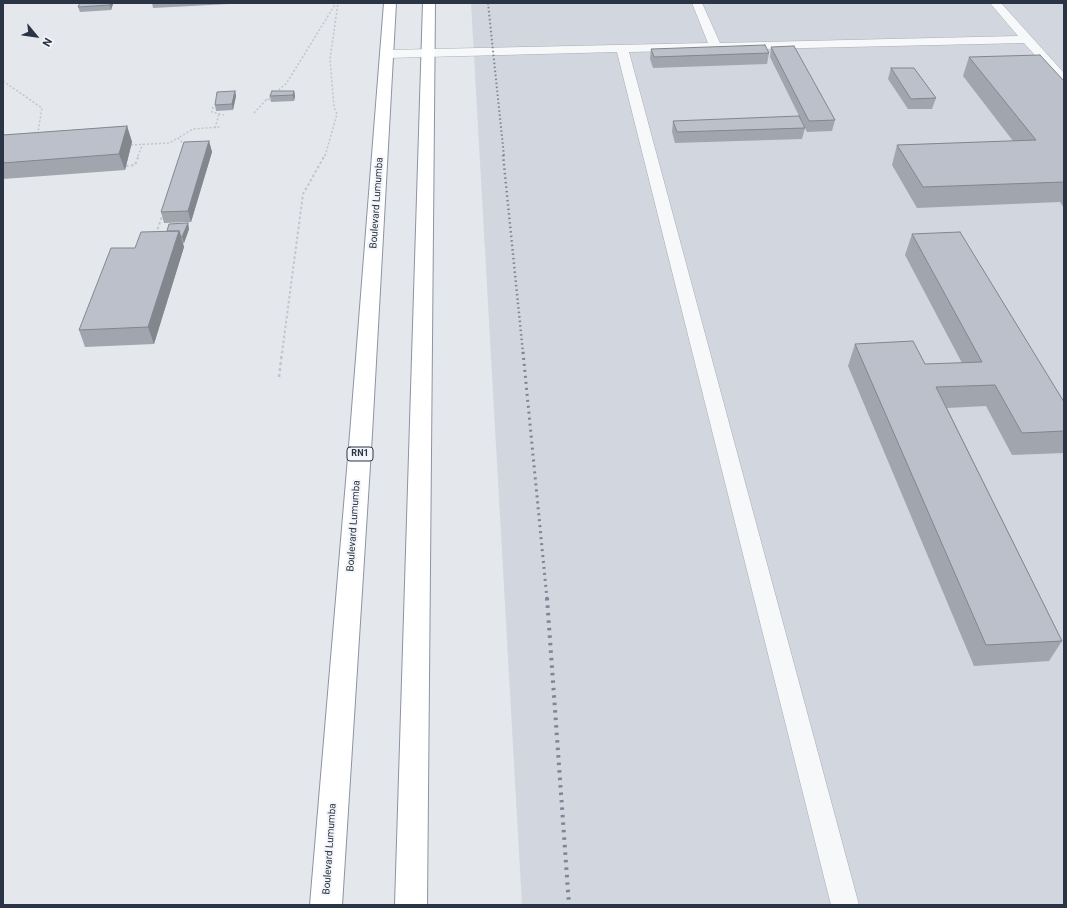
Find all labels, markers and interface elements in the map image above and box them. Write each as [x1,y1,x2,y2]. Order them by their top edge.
north arrow [16,16,56,56]
text: N [39,36,55,49]
street label: Boulevard Lumumba [368,157,386,249]
road number: RN1 [347,447,373,461]
street label: Boulevard Lumumba [345,480,363,572]
street label: Boulevard Lumumba [321,803,339,895]

